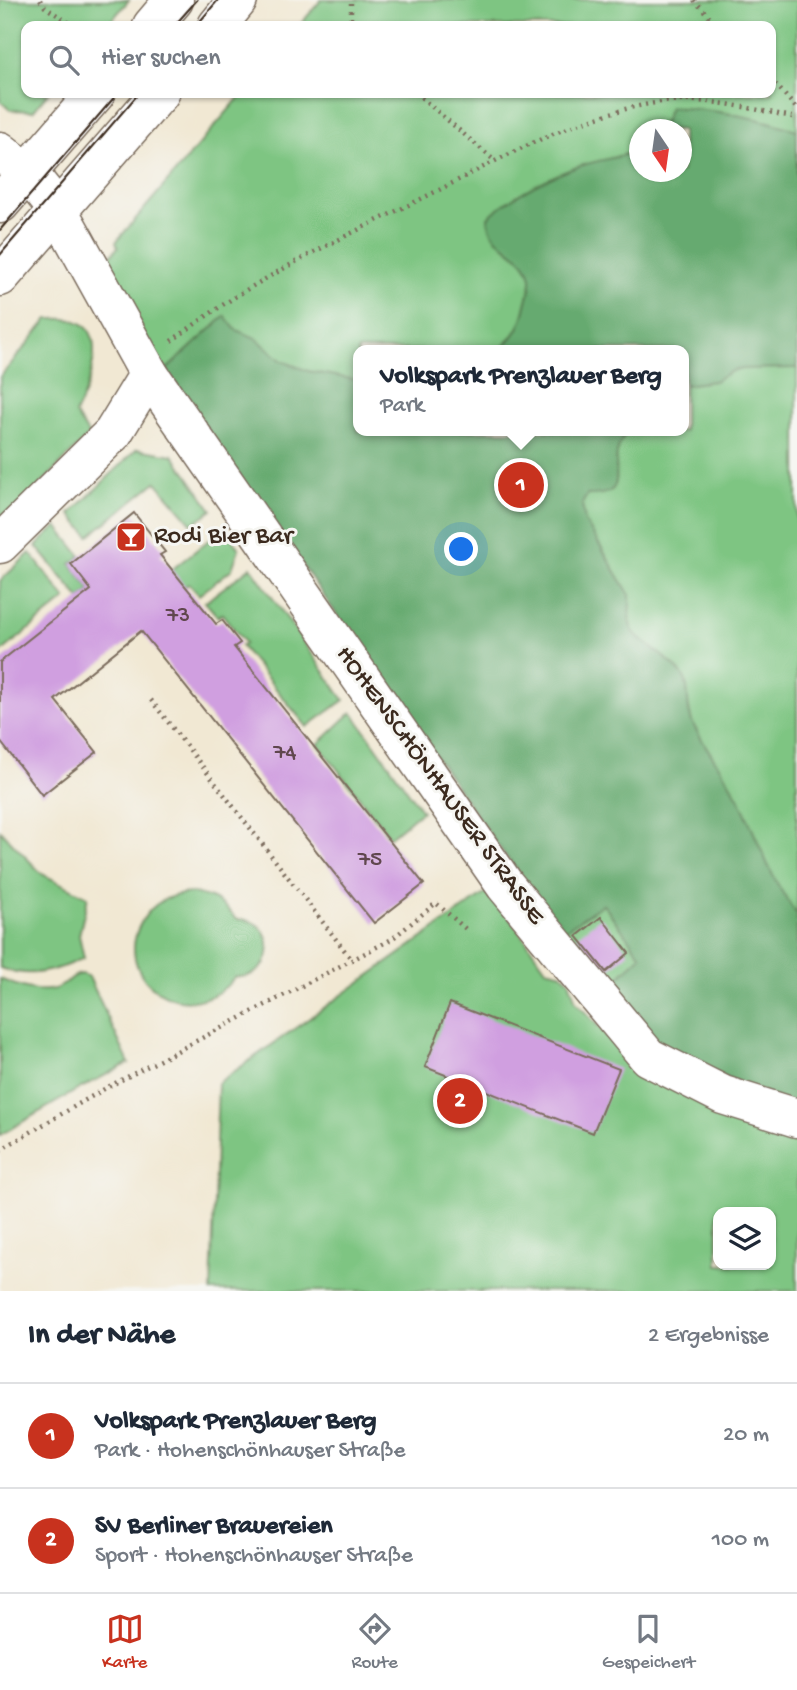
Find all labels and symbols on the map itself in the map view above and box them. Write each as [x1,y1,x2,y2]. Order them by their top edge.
north arrow [629,119,692,182]
pin: 1 [498,459,544,511]
bar icon: Rodi Bier Bar [114,520,148,554]
place label: Rodi Bier Bar [154,522,296,553]
your location [444,532,478,566]
house number: 73 [165,603,190,630]
street label: HOHENSCHÖNHAUSER STRASSE [328,641,551,932]
house number: 74 [273,740,297,767]
house number: 75 [357,847,382,874]
pin: 2 [437,1075,483,1127]

